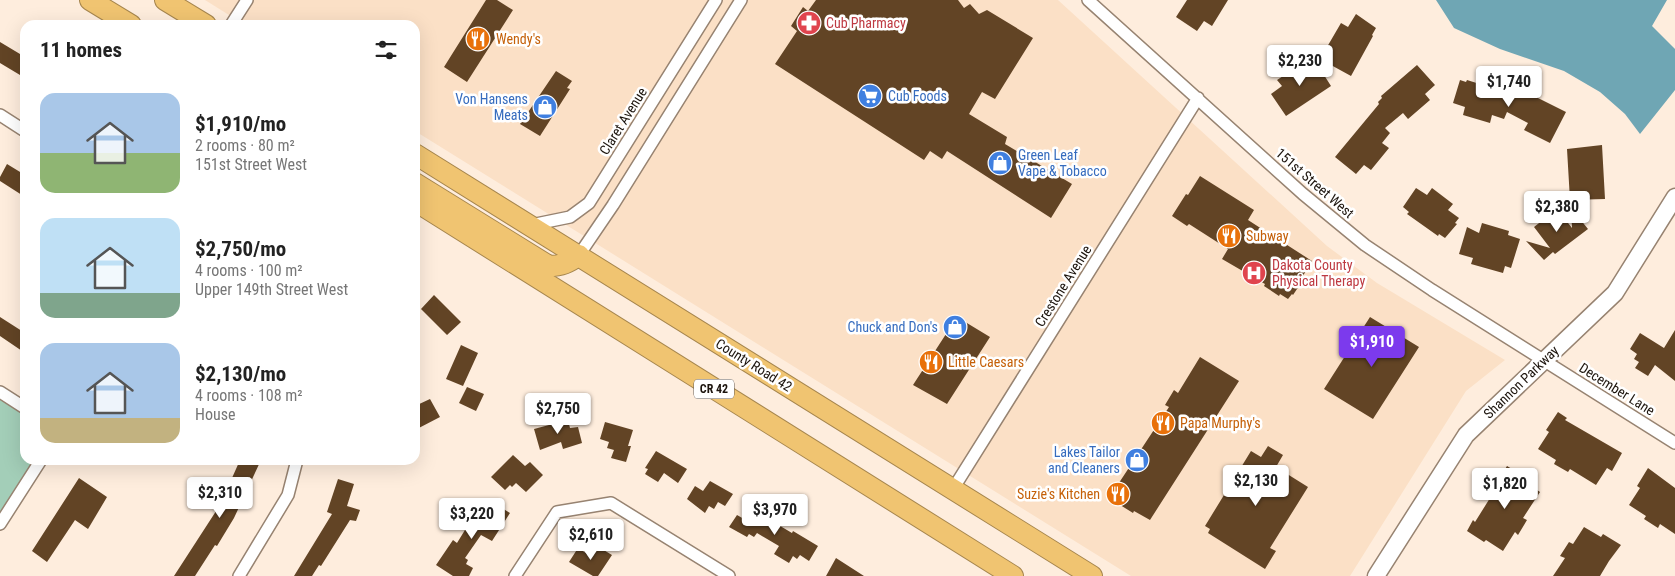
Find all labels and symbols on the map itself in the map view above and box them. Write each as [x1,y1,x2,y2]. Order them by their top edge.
pharmacy icon: Cub Pharmacy [796,10,822,36]
place label: Cub Pharmacy [826,15,906,31]
restaurant icon: Wendy's [465,26,491,52]
place label: Wendy's [496,31,541,47]
pin: $2,230 [1259,44,1341,87]
pin: $1,740 [1468,66,1550,108]
supermarket icon: Cub Foods [857,83,883,109]
street label: Claret Avenue [596,84,650,158]
place label: Cub Foods [888,88,947,104]
place label: Von Hansens Meats [455,91,528,123]
shop icon: Von Hansens Meats [532,94,558,120]
street label: 151st Street West [1273,145,1357,221]
place label: Green Leaf Vape & Tobacco [1018,147,1107,179]
shop icon: Green Leaf Vape & Tobacco [987,150,1013,176]
pin: $2,380 [1516,190,1598,233]
restaurant icon: Subway [1216,223,1242,249]
place label: Subway [1246,228,1289,244]
street label: Crestone Avenue [1032,242,1095,330]
place label: Dakota County Physical Therapy [1272,257,1365,289]
hospital icon: Dakota County Physical Therapy [1241,260,1267,286]
shop icon: Chuck and Don's [942,314,968,340]
place label: Chuck and Don's [848,319,938,335]
pin: $1,910 [1331,326,1413,368]
street label: County Road 42 [713,335,795,395]
street label: Shannon Parkway [1480,342,1562,422]
restaurant icon: Little Caesars [918,349,944,375]
place label: Little Caesars [948,354,1024,370]
street label: December Lane [1576,359,1658,419]
road number: CR 42 [694,379,734,398]
pin: $2,750 [517,392,599,435]
restaurant icon: Papa Murphy's [1150,410,1176,436]
place label: Papa Murphy's [1180,415,1261,431]
place label: Lakes Tailor and Cleaners [1048,444,1120,476]
shop icon: Lakes Tailor and Cleaners [1124,447,1150,473]
pin: $2,130 [1215,464,1297,507]
pin: $1,820 [1464,468,1546,510]
pin: $2,310 [179,476,261,519]
restaurant icon: Suzie's Kitchen [1105,481,1131,507]
place label: Suzie's Kitchen [1017,486,1100,502]
pin: $3,970 [734,494,816,536]
pin: $3,220 [431,498,513,540]
pin: $2,610 [550,518,632,561]

